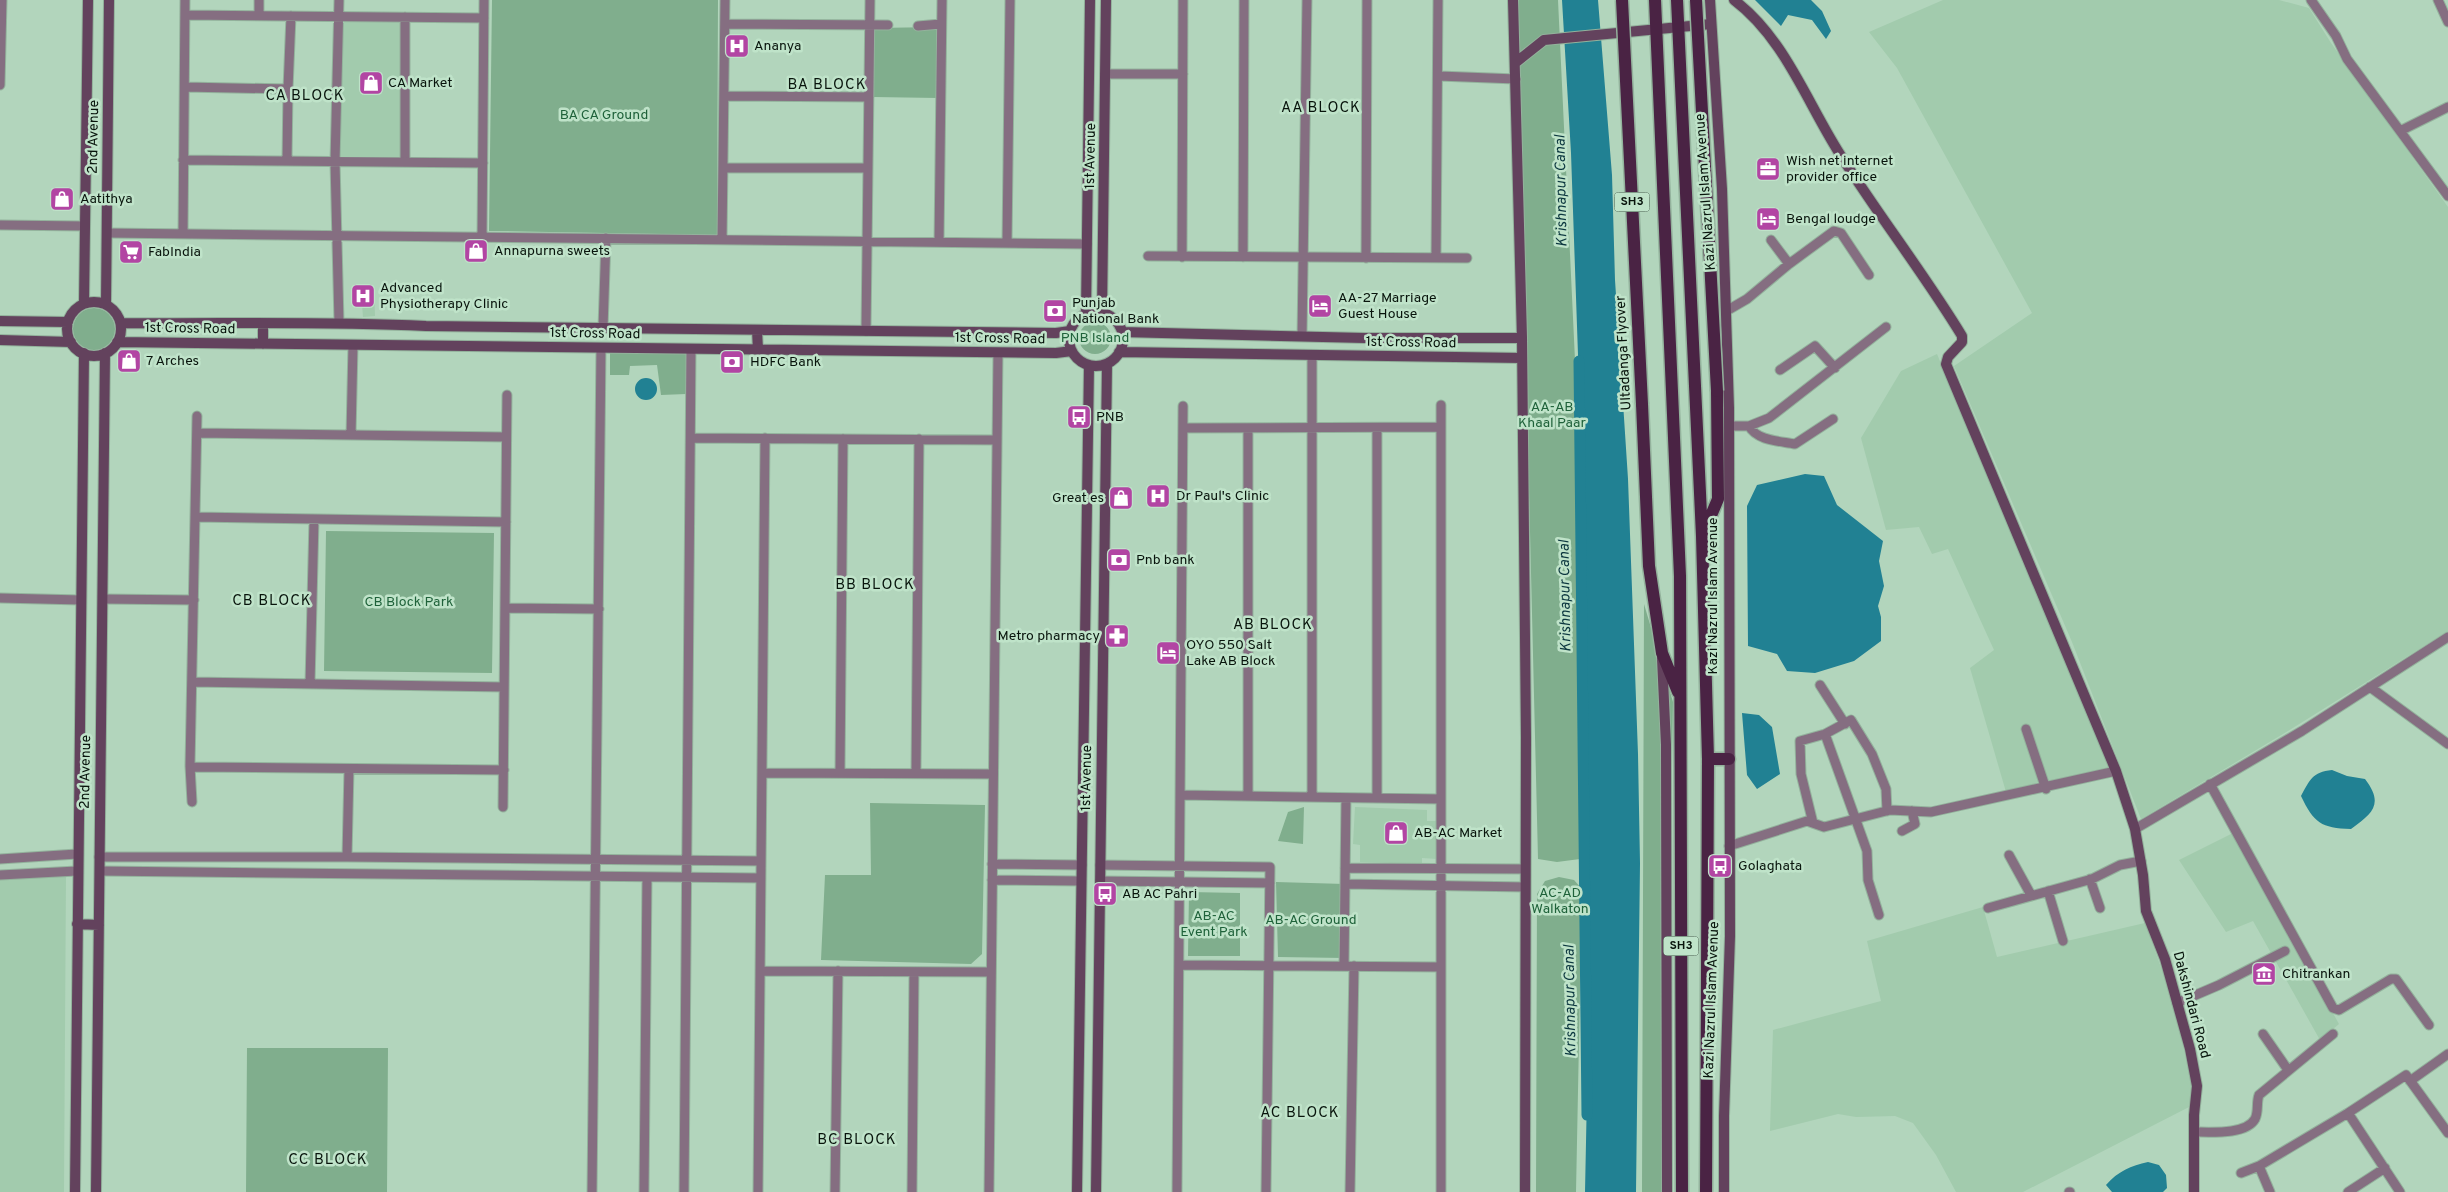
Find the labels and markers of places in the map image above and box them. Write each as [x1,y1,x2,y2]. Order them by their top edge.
hospital icon: Ananya [724,33,750,59]
place label: Ananya [754,38,801,55]
shop icon: CA Market [358,70,384,96]
place label: CA Market [388,75,452,92]
place label: Wish net internet provider office [1786,153,1893,186]
office icon: Wish net internet provider office [1755,156,1781,182]
shop icon: Aatithya [49,186,75,212]
place label: Aatithya [80,191,133,208]
hotel icon: Bengal loudge [1755,206,1781,232]
place label: Bengal loudge [1786,211,1876,228]
shop icon: Annapurna sweets [463,238,489,264]
supermarket icon: FabIndia [118,239,144,265]
place label: Annapurna sweets [494,243,610,260]
place label: FabIndia [148,244,201,261]
place label: Advanced Physiotherapy Clinic [380,280,508,313]
hospital icon: Advanced Physiotherapy Clinic [350,283,376,309]
place label: AA-27 Marriage Guest House [1338,290,1437,323]
hotel icon: AA-27 Marriage Guest House [1307,293,1333,319]
place label: Punjab National Bank [1072,295,1159,328]
bank icon: Punjab National Bank [1042,298,1068,324]
shop icon: 7 Arches [116,348,142,374]
bank icon: HDFC Bank [719,349,745,375]
place label: 7 Arches [146,353,199,370]
place label: HDFC Bank [750,354,821,371]
bus stop icon: PNB [1066,404,1092,430]
place label: PNB [1096,409,1124,426]
hospital icon: Dr Paul's Clinic [1145,483,1171,509]
shop icon: Great es [1108,485,1134,511]
place label: Dr Paul's Clinic [1176,488,1269,505]
place label: Great es [1052,490,1104,507]
bank icon: Pnb bank [1106,547,1132,573]
place label: Pnb bank [1136,552,1195,569]
pharmacy icon: Metro pharmacy [1104,623,1130,649]
place label: Metro pharmacy [998,628,1100,645]
place label: OYO 550 Salt Lake AB Block [1186,637,1276,670]
hotel icon: OYO 550 Salt Lake AB Block [1155,640,1181,666]
shop icon: AB-AC Market [1383,820,1409,846]
place label: AB-AC Market [1414,825,1502,842]
bus stop icon: Golaghata [1707,853,1733,879]
place label: Golaghata [1738,858,1802,875]
bus stop icon: AB AC Pahri [1092,881,1118,907]
place label: AB AC Pahri [1122,886,1197,903]
museum icon: Chitrankan [2251,961,2277,987]
place label: Chitrankan [2282,966,2350,983]

